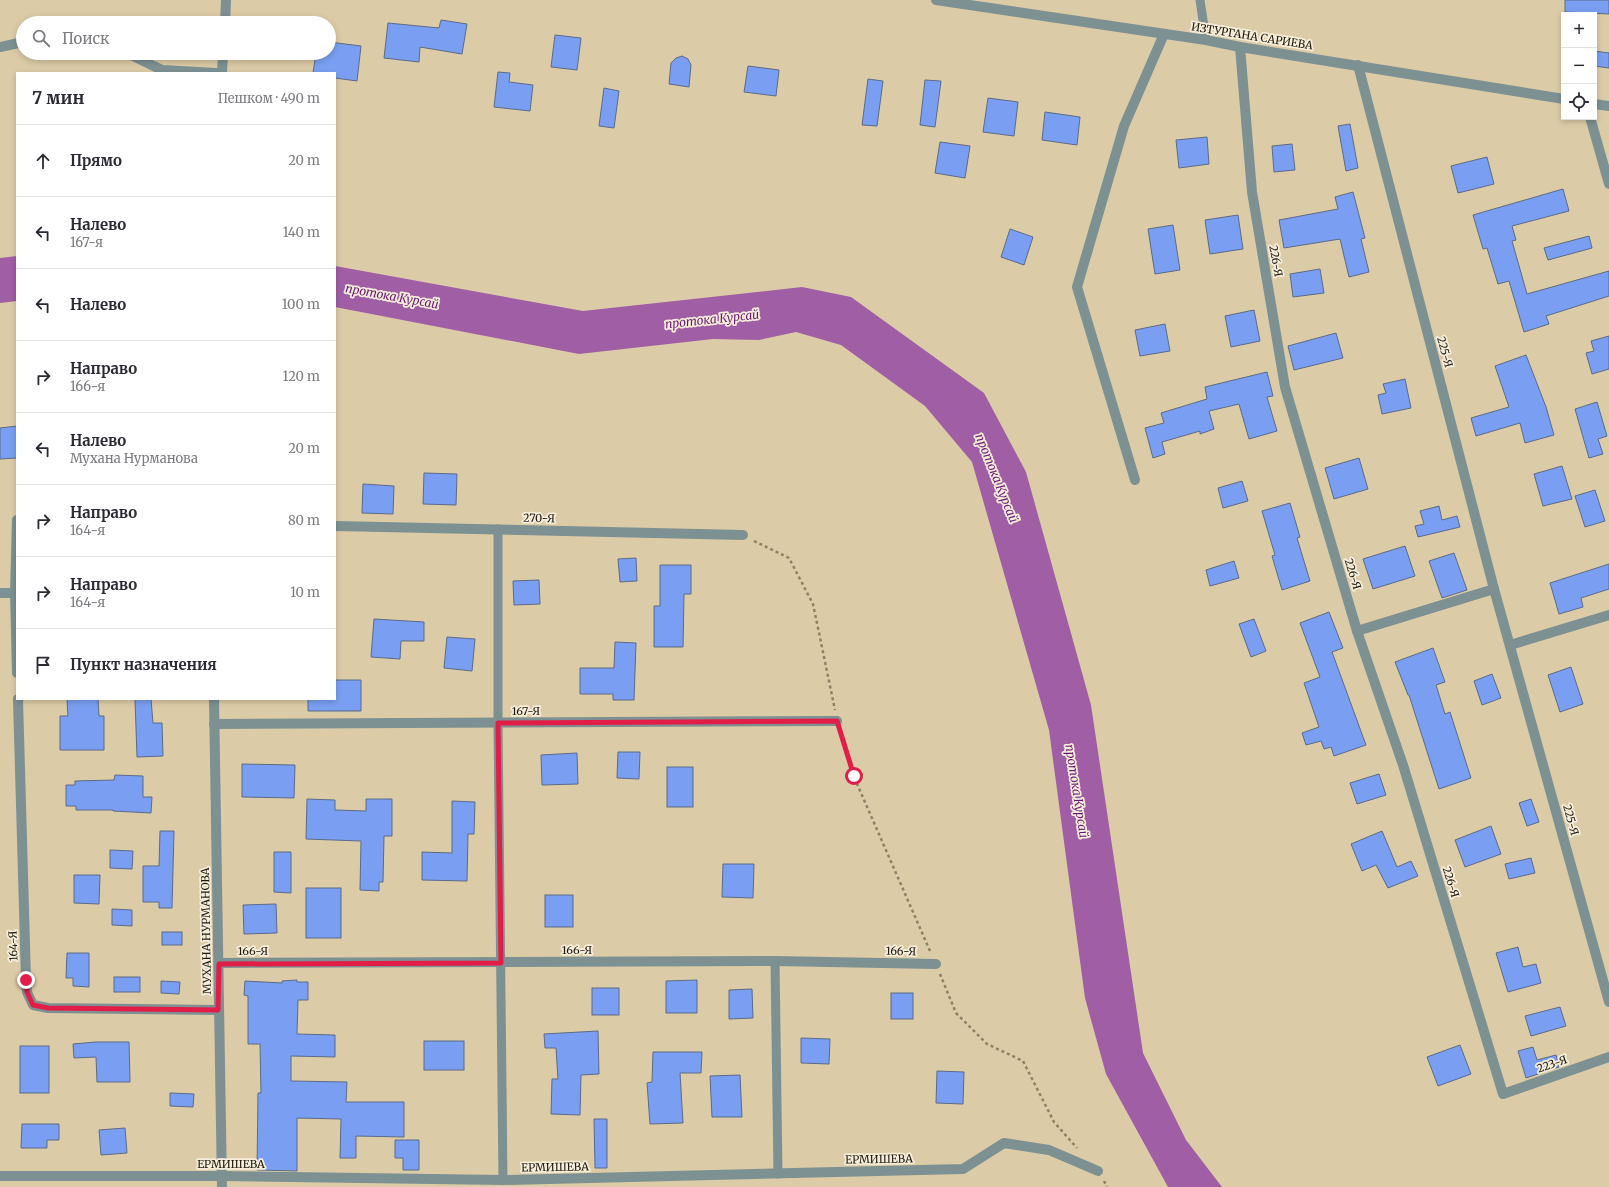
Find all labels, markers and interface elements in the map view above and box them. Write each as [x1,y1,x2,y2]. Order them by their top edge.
map controls [1561,12,1597,120]
button: + [1561,12,1597,48]
search box [16,16,336,60]
street label: ИЗТУРГАНА САРИЕВА [1190,19,1314,53]
icon: search [30,27,52,49]
text: Поиск [62,29,109,48]
button: − [1561,48,1597,84]
button: locate [1561,84,1597,120]
text: 7 мин [32,87,84,109]
text: Пешком · 490 m [218,90,320,107]
icon: ahead [32,150,54,172]
text: Прямо [70,151,122,170]
text: 20 m [288,152,320,169]
text: Налево [70,215,126,234]
icon: left [32,222,54,244]
text: 140 m [283,224,320,241]
text: 167-я [70,234,103,251]
street label: 226-Я [1266,244,1286,278]
water label: протока Курсай [344,280,440,312]
icon: left [32,294,54,316]
text: Налево [70,295,126,314]
text: 100 m [282,296,320,313]
water label: протока Курсай [664,307,760,331]
street label: 225-Я [1434,335,1456,369]
text: Направо [70,359,137,378]
icon: right [32,366,54,388]
text: 120 m [282,368,320,385]
text: 166-я [70,378,105,395]
text: Налево [70,431,126,450]
water label: протока Курсай [972,431,1022,525]
icon: left [32,438,54,460]
text: 20 m [288,440,320,457]
text: Мухана Нурманова [70,450,198,467]
text: Направо [70,503,137,522]
icon: right [32,510,54,532]
street label: 270-Я [523,511,555,525]
text: 80 m [288,512,320,529]
text: 164-я [70,522,105,539]
street label: 226-Я [1342,557,1364,591]
text: Направо [70,575,137,594]
icon: right [32,582,54,604]
text: 10 m [290,584,320,601]
text: 164-я [70,594,105,611]
icon: arrive [32,654,54,676]
text: Пункт назначения [70,655,217,674]
street label: 167-Я [512,704,540,718]
water label: протока Курсай [1062,743,1092,839]
route start [845,767,863,785]
street label: 225-Я [1560,803,1582,837]
street label: 226-Я [1440,865,1462,899]
street label: МУХАНА НУРМАНОВА [198,867,214,995]
street label: 164-Я [5,931,21,961]
street label: 166-Я [562,943,592,957]
street label: 166-Я [238,944,268,958]
street label: 166-Я [886,944,916,958]
route end [17,971,35,989]
street label: 223-Я [1535,1052,1569,1076]
street label: ЕРМИШЕВА [845,1151,913,1167]
street label: ЕРМИШЕВА [197,1157,265,1171]
street label: ЕРМИШЕВА [521,1159,589,1175]

